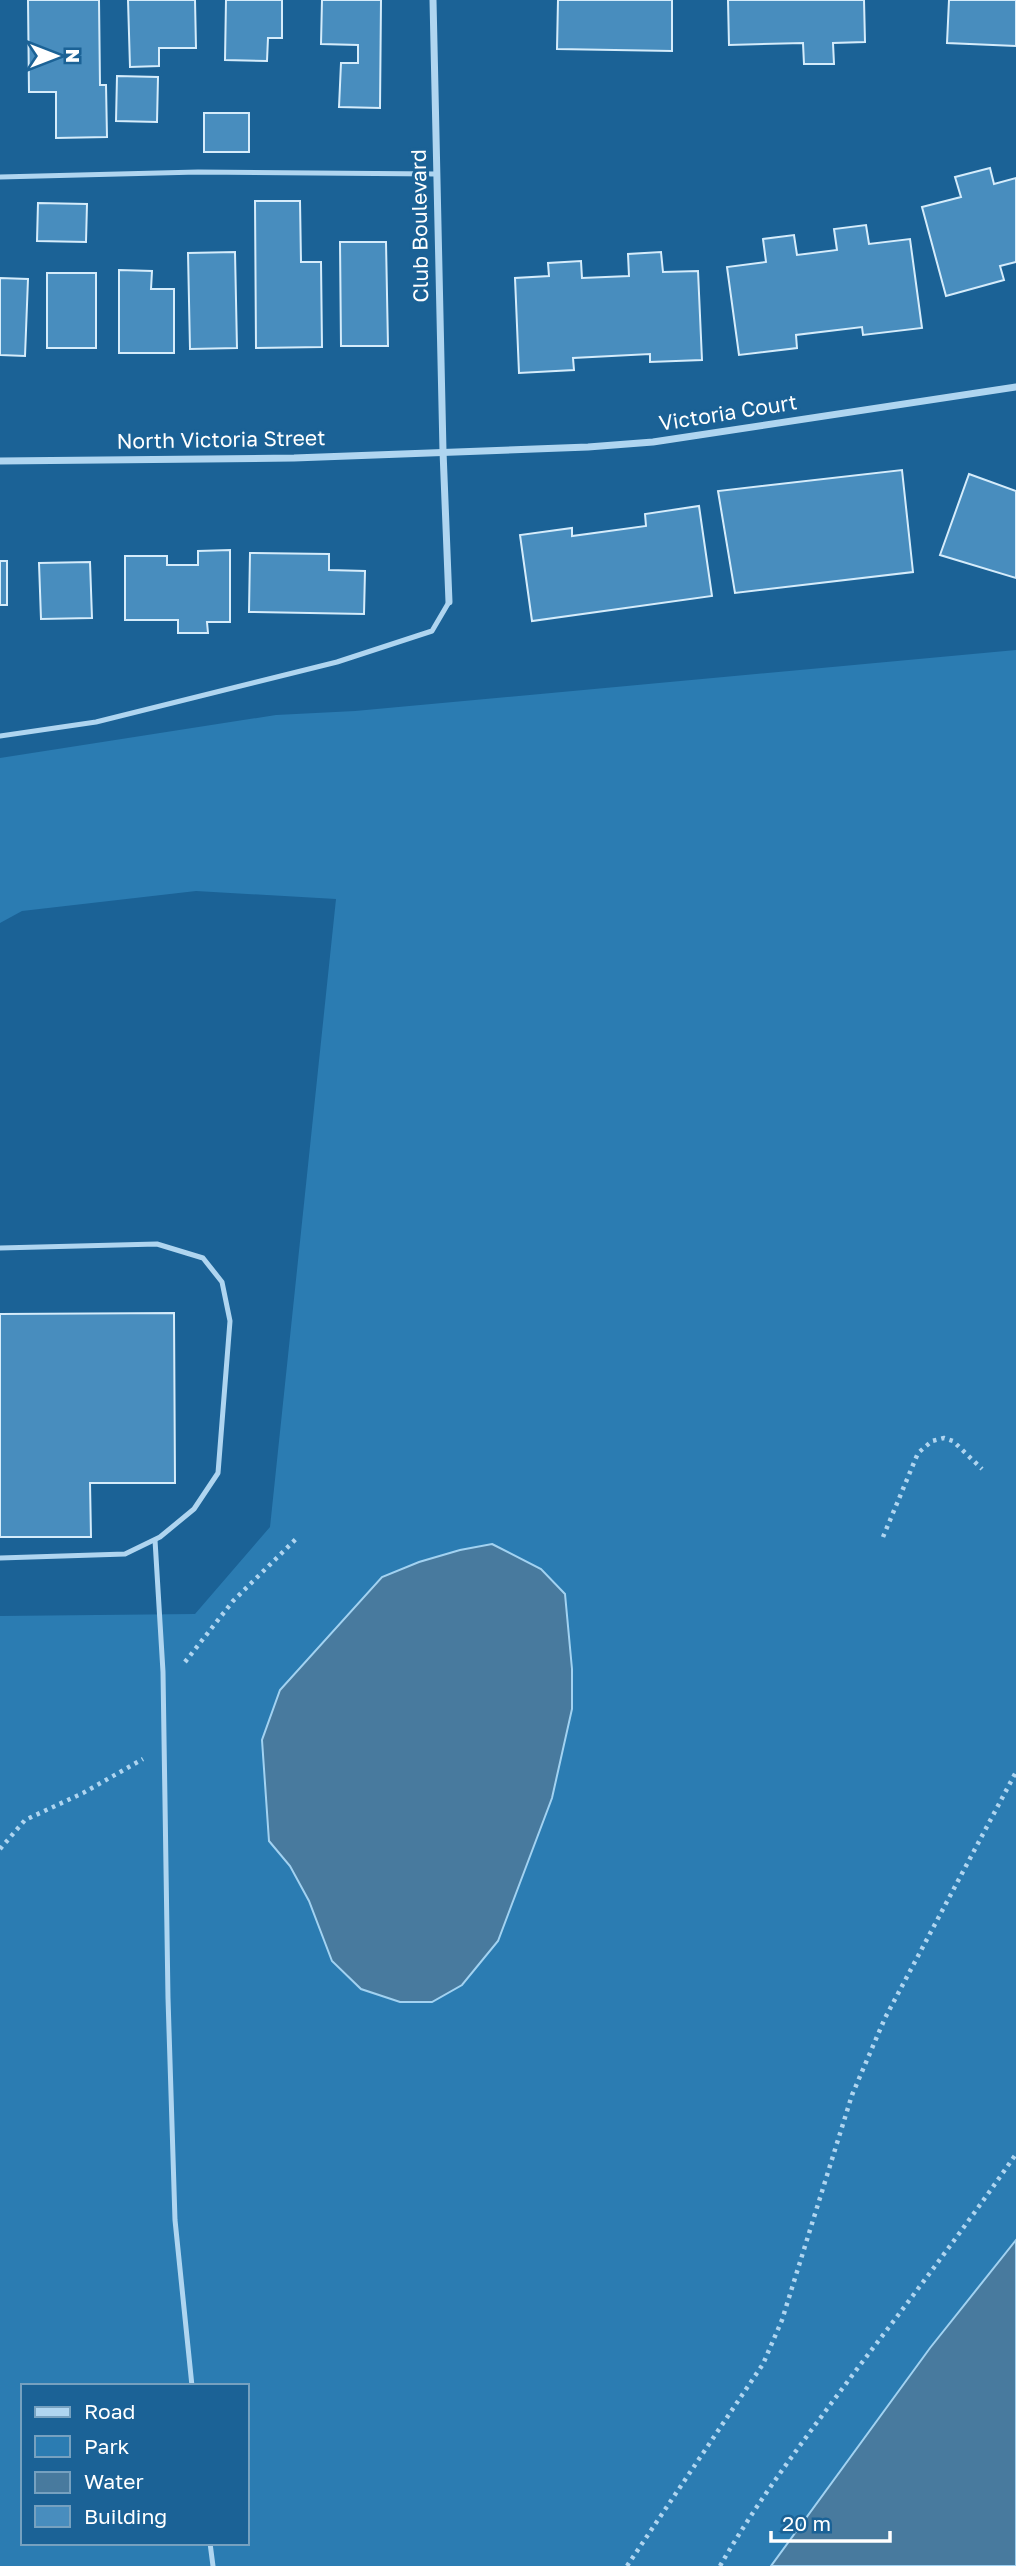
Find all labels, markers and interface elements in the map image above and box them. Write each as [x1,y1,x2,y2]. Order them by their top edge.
north arrow [21,21,91,91]
text: N [62,49,85,63]
street label: Club Boulevard [405,149,433,303]
street label: Victoria Court [657,388,799,436]
street label: North Victoria Street [116,424,326,454]
legend [21,2384,248,2545]
text: Road [84,2398,135,2424]
text: Park [84,2433,130,2459]
text: Water [84,2468,144,2494]
scale bar [771,2500,890,2544]
text: Building [84,2503,167,2529]
text: 20 m [782,2510,831,2536]

